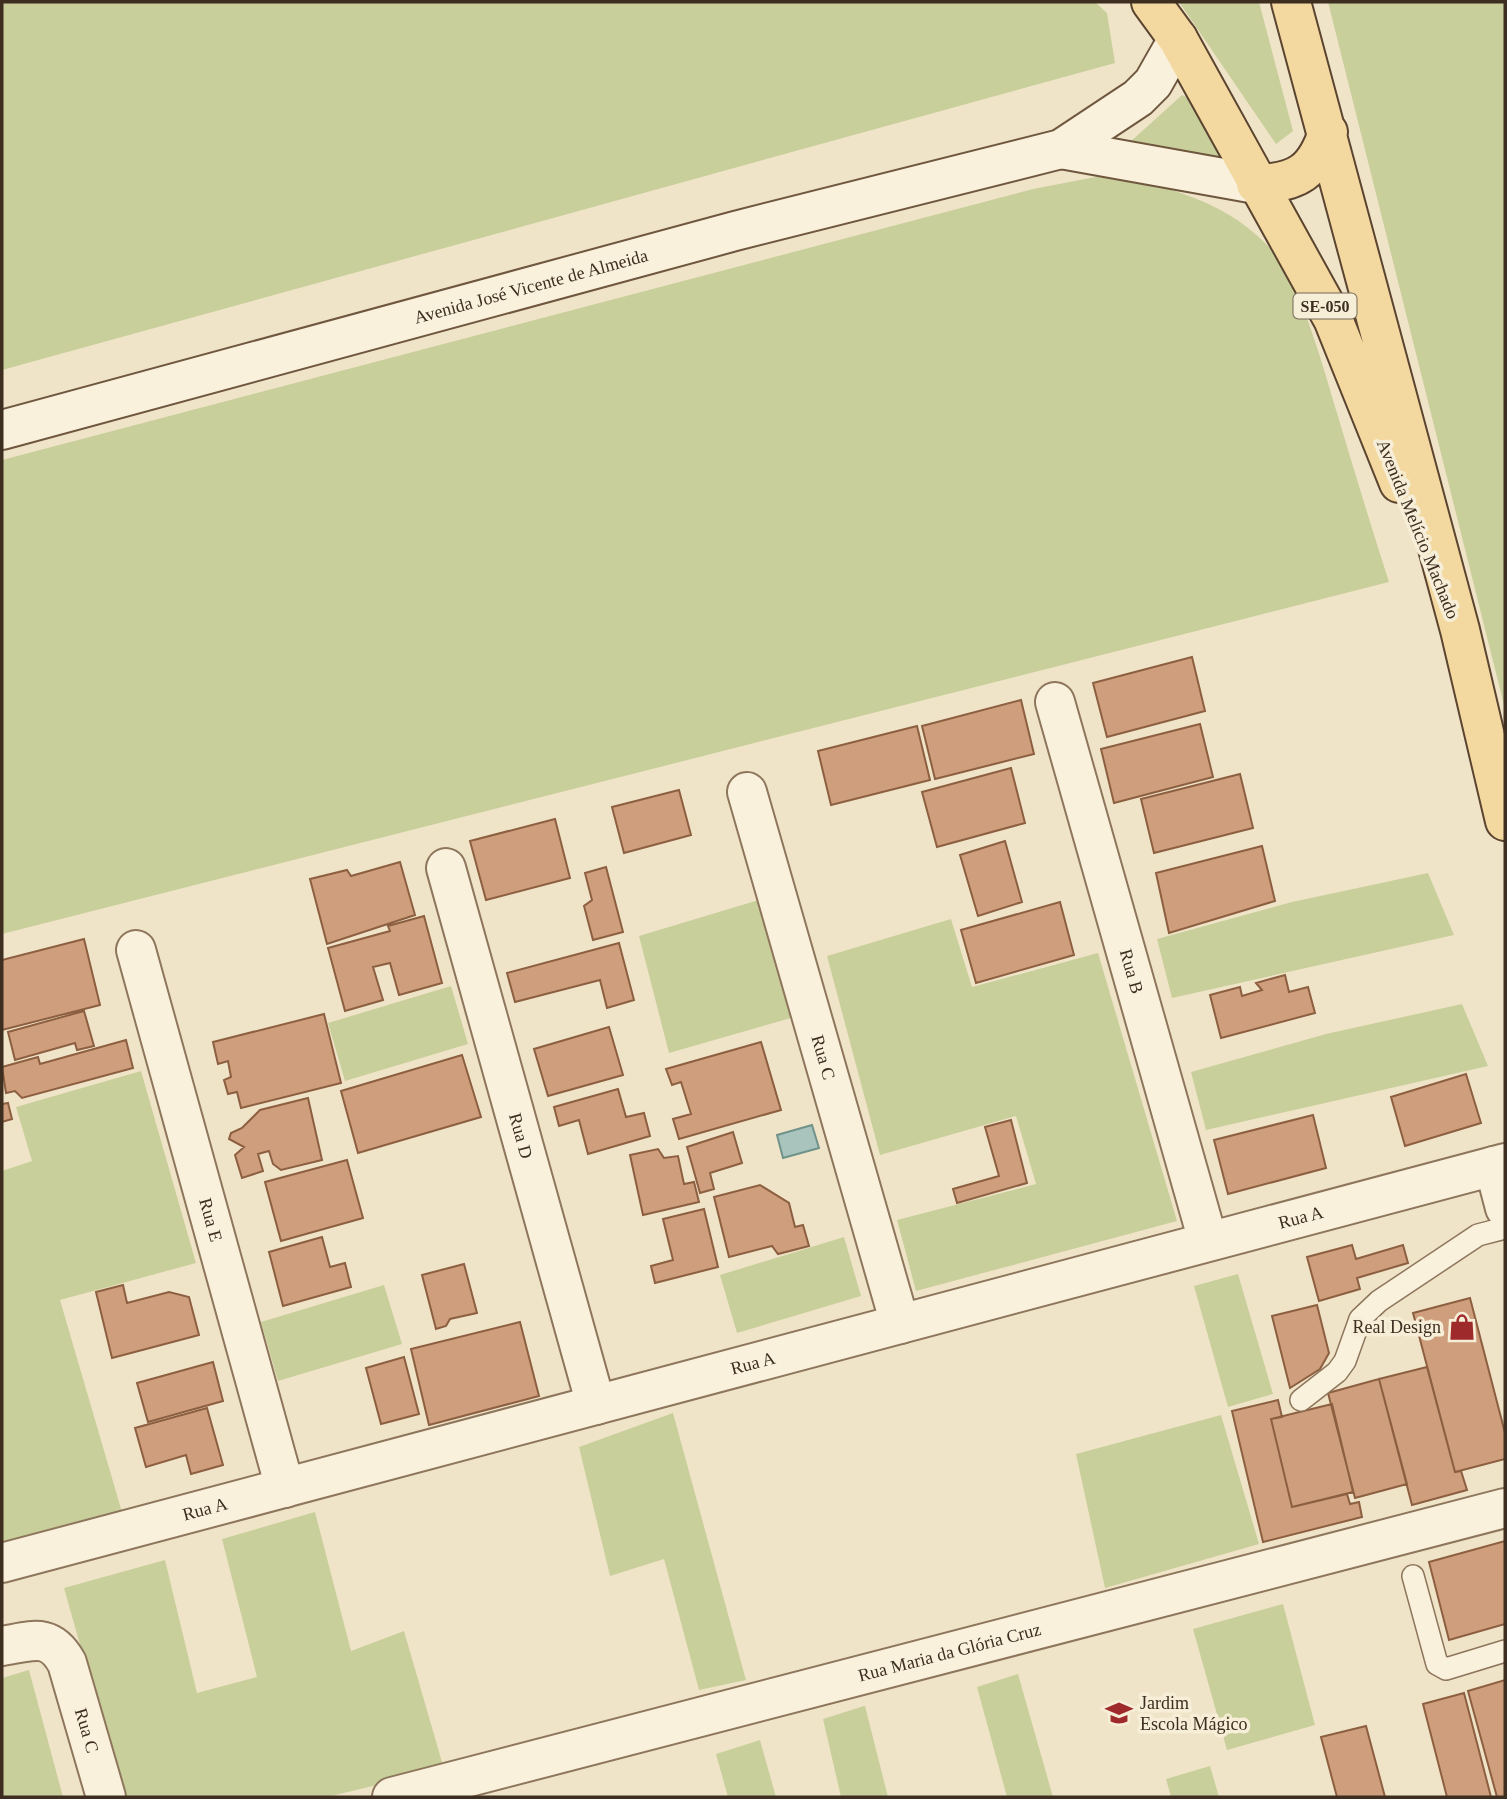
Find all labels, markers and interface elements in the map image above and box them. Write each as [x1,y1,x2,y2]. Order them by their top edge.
street label: Avenida José Vicente de Almeida [412,245,650,328]
road number: SE-050 [1294,294,1356,318]
street label: Avenida Melício Machado [1373,436,1463,622]
street label: Rua B [1116,947,1147,996]
street label: Rua C [807,1033,839,1082]
street label: Rua D [505,1111,537,1161]
street label: Rua E [195,1196,226,1244]
street label: Rua A [1276,1202,1325,1233]
shop icon: Real Design [1447,1312,1477,1342]
place label: Real Design [1353,1317,1441,1337]
street label: Rua A [728,1348,777,1379]
street label: Rua A [180,1493,230,1525]
street label: Rua Maria da Glória Cruz [856,1619,1043,1686]
place label: Jardim Escola Mágico [1140,1693,1247,1734]
school or university icon: Jardim Escola Mágico [1104,1698,1134,1728]
street label: Rua C [71,1706,103,1755]

